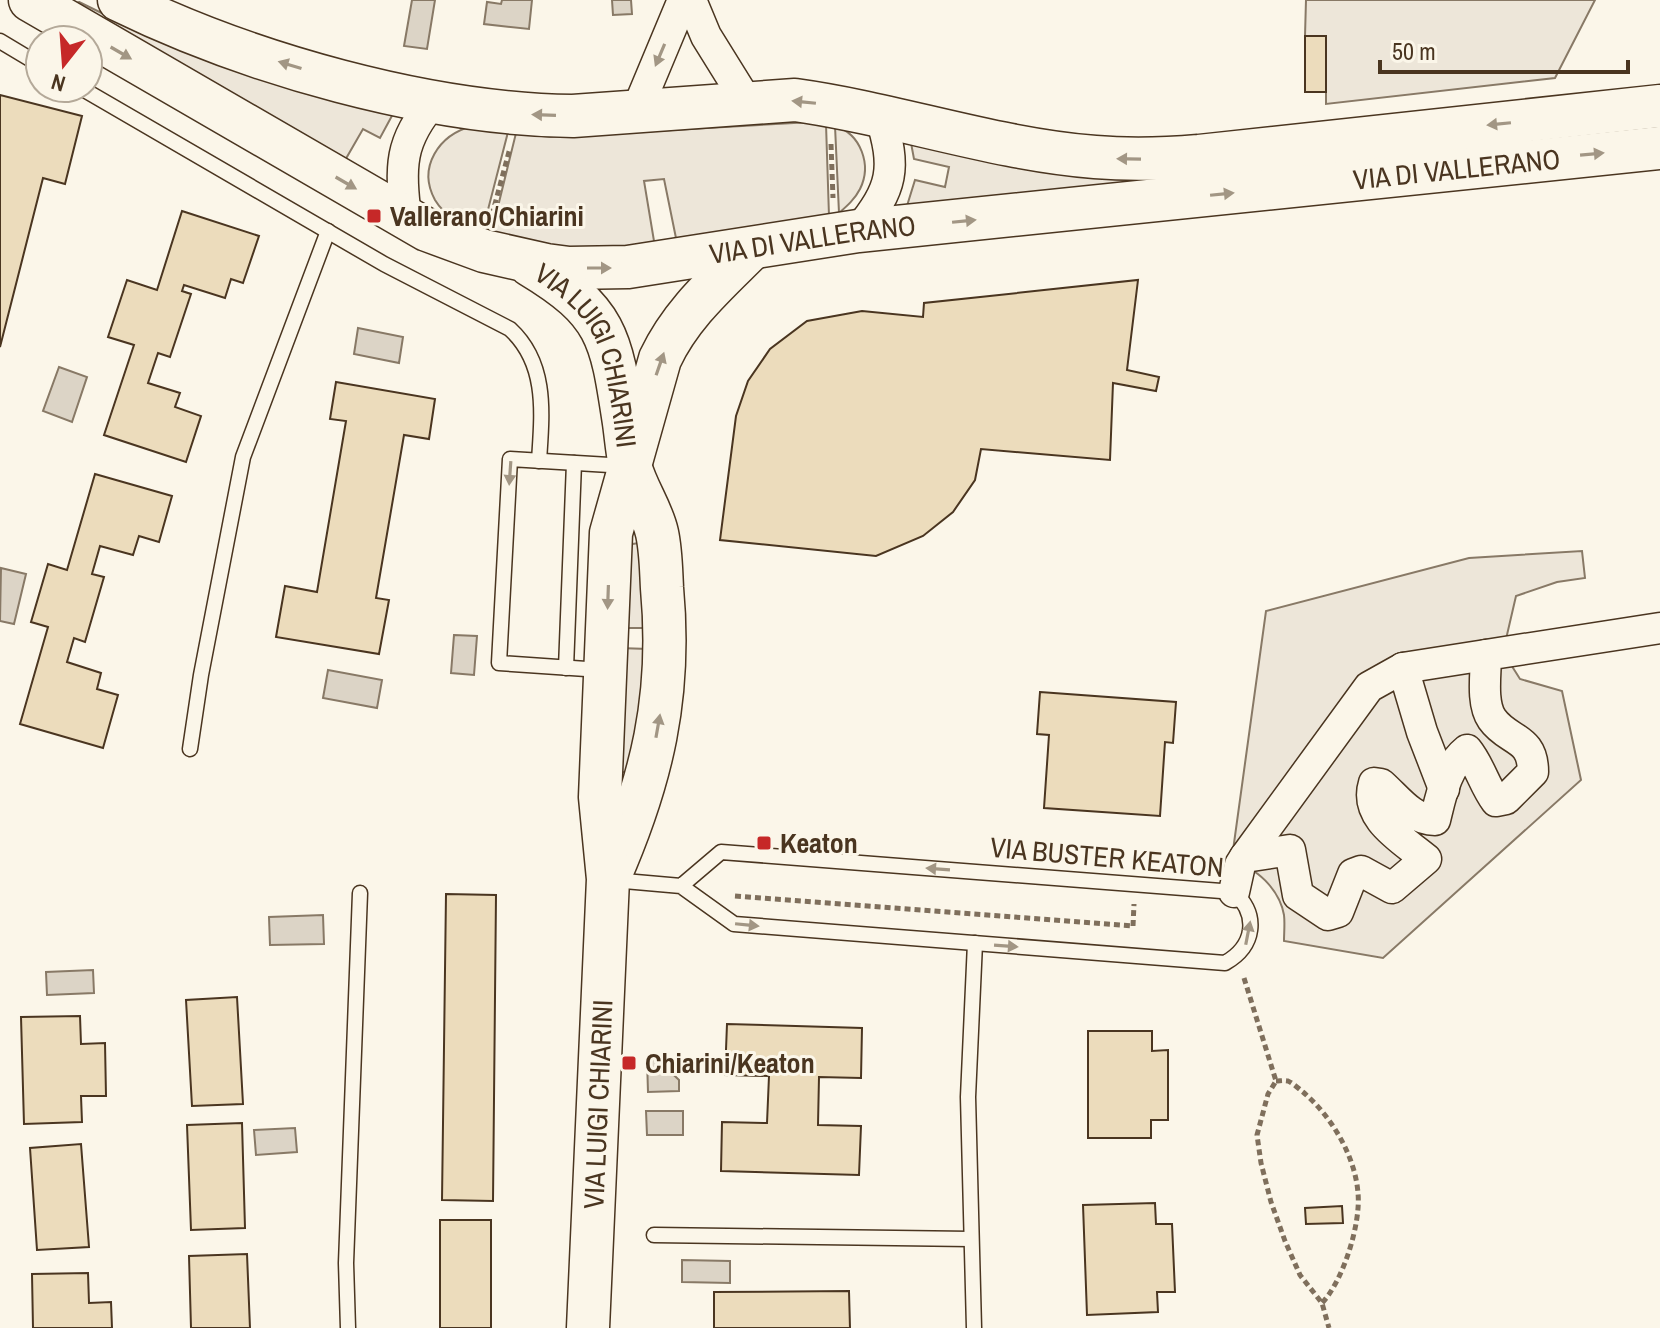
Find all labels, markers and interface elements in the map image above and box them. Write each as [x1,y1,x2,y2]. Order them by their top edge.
north arrow [24,24,104,104]
scale bar [1380,24,1628,74]
text: 50 m [1392,35,1436,67]
one-way arrow [653,43,666,67]
one-way arrow [110,46,133,60]
one-way arrow [277,59,301,71]
text: N [48,67,69,99]
one-way arrow [791,95,816,108]
one-way arrow [531,108,556,121]
one-way arrow [1486,117,1511,130]
street label: VIA DI VALLERANO [1351,139,1562,199]
one-way arrow [1580,147,1605,160]
one-way arrow [1116,152,1141,165]
one-way arrow [335,176,358,190]
one-way arrow [1210,188,1235,201]
place label: Vallerano/Chiarini [390,197,584,235]
street label: VIA DI VALLERANO [707,206,917,273]
marker: Vallerano/Chiarini [365,207,383,225]
one-way arrow [952,214,977,227]
street label: VIA LUIGI CHIARINI [528,254,646,450]
one-way arrow [587,262,612,274]
one-way arrow [654,352,666,376]
one-way arrow [503,461,516,486]
one-way arrow [601,585,614,610]
one-way arrow [653,713,665,738]
place label: Keaton [780,824,858,862]
street label: VIA BUSTER KEATON [989,828,1225,886]
marker: Keaton [755,834,773,852]
one-way arrow [925,862,950,875]
one-way arrow [735,918,760,931]
one-way arrow [1242,920,1254,945]
one-way arrow [994,939,1019,952]
street label: VIA LUIGI CHIARINI [574,999,622,1210]
place label: Chiarini/Keaton [645,1044,815,1082]
marker: Chiarini/Keaton [620,1054,638,1072]

